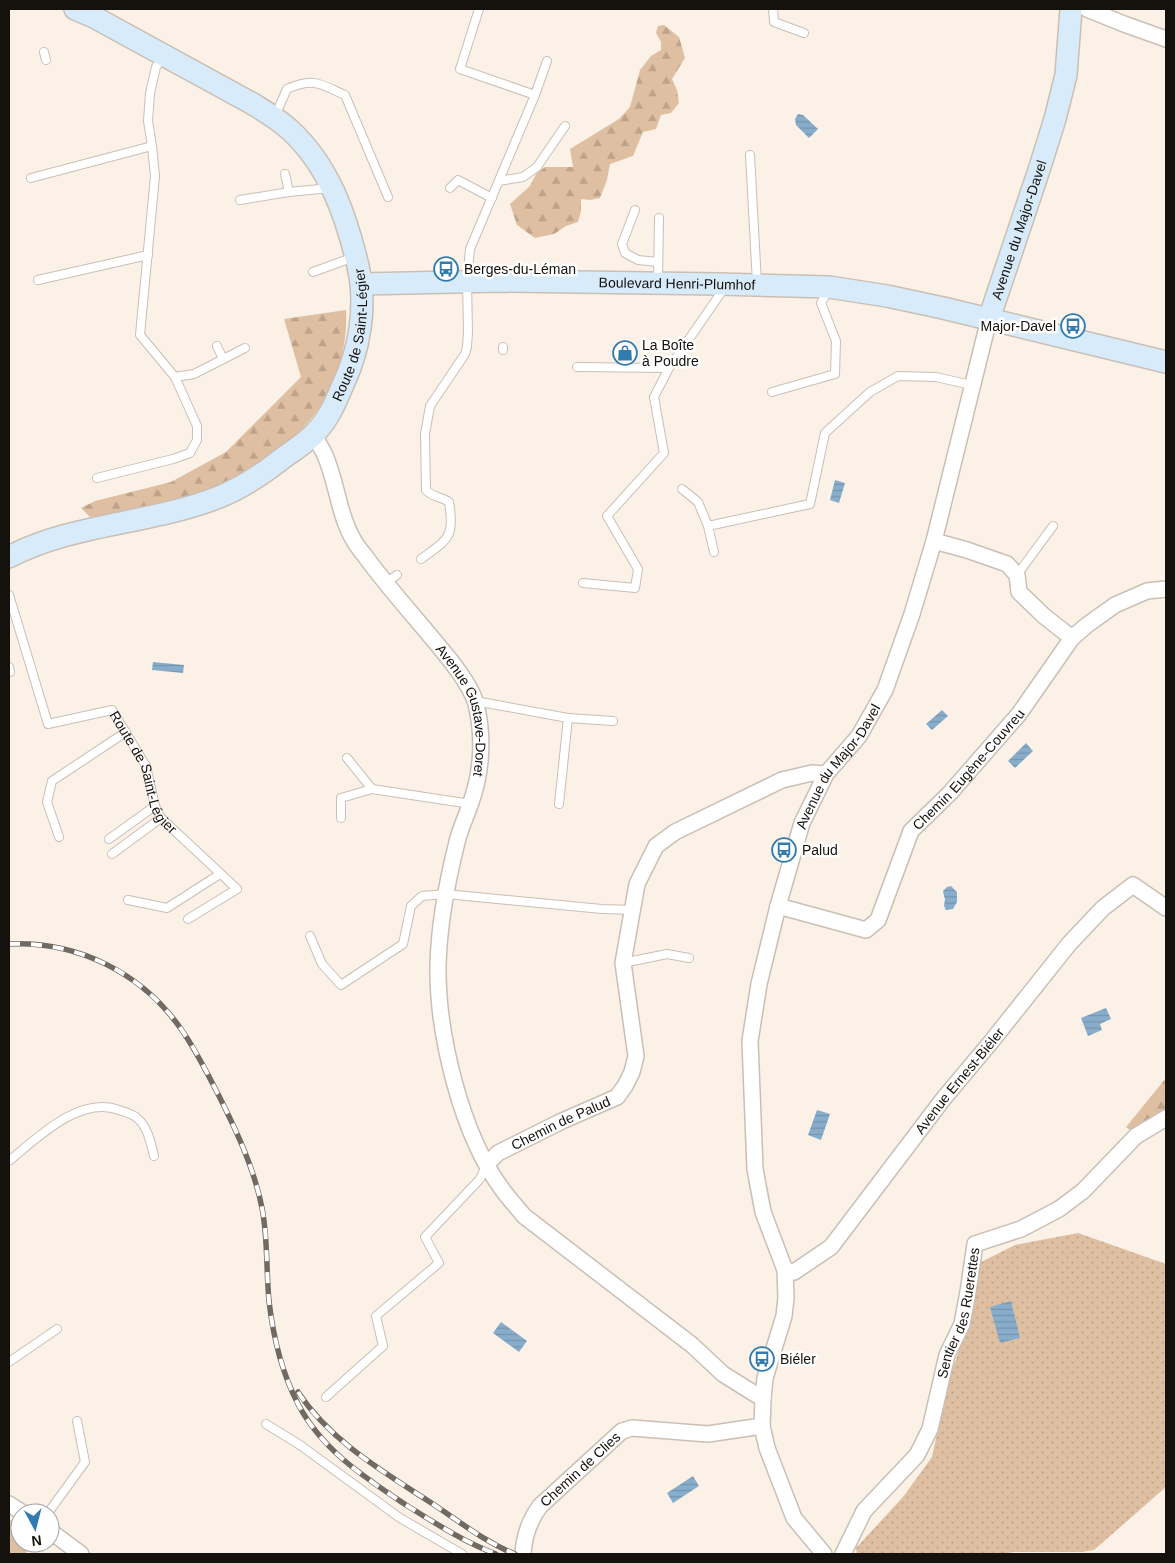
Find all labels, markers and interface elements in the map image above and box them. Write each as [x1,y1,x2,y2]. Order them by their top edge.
street label: Avenue du Major-Davel [988,158,1050,302]
bus stop icon: Berges-du-Léman [433,256,459,282]
place label: Berges-du-Léman [464,261,576,277]
street label: Route de Saint-Légier [329,267,370,404]
street label: Boulevard Henri-Plumhof [599,274,756,293]
bus stop icon: Major-Davel [1060,313,1086,339]
place label: Major-Davel [981,318,1056,334]
place label: La Boîte à Poudre [642,337,699,369]
shop icon: La Boîte à Poudre [612,340,638,366]
street label: Avenue Gustave-Doret [433,641,489,778]
street label: Avenue du Major-Davel [793,701,883,831]
street label: Chemin Eugène-Couvreu [909,706,1028,833]
street label: Route de Saint-Légier [106,708,181,837]
bus stop icon: Palud [771,837,797,863]
place label: Palud [802,842,838,858]
street label: Avenue Ernest-Biéler [912,1024,1007,1137]
street label: Chemin de Palud [508,1093,613,1153]
street label: Sentier des Ruerettes [934,1246,982,1380]
bus stop icon: Biéler [749,1346,775,1372]
place label: Biéler [780,1351,816,1367]
street label: Chemin de Clies [537,1429,623,1510]
north arrow [10,1503,60,1553]
text: N [31,1532,43,1549]

